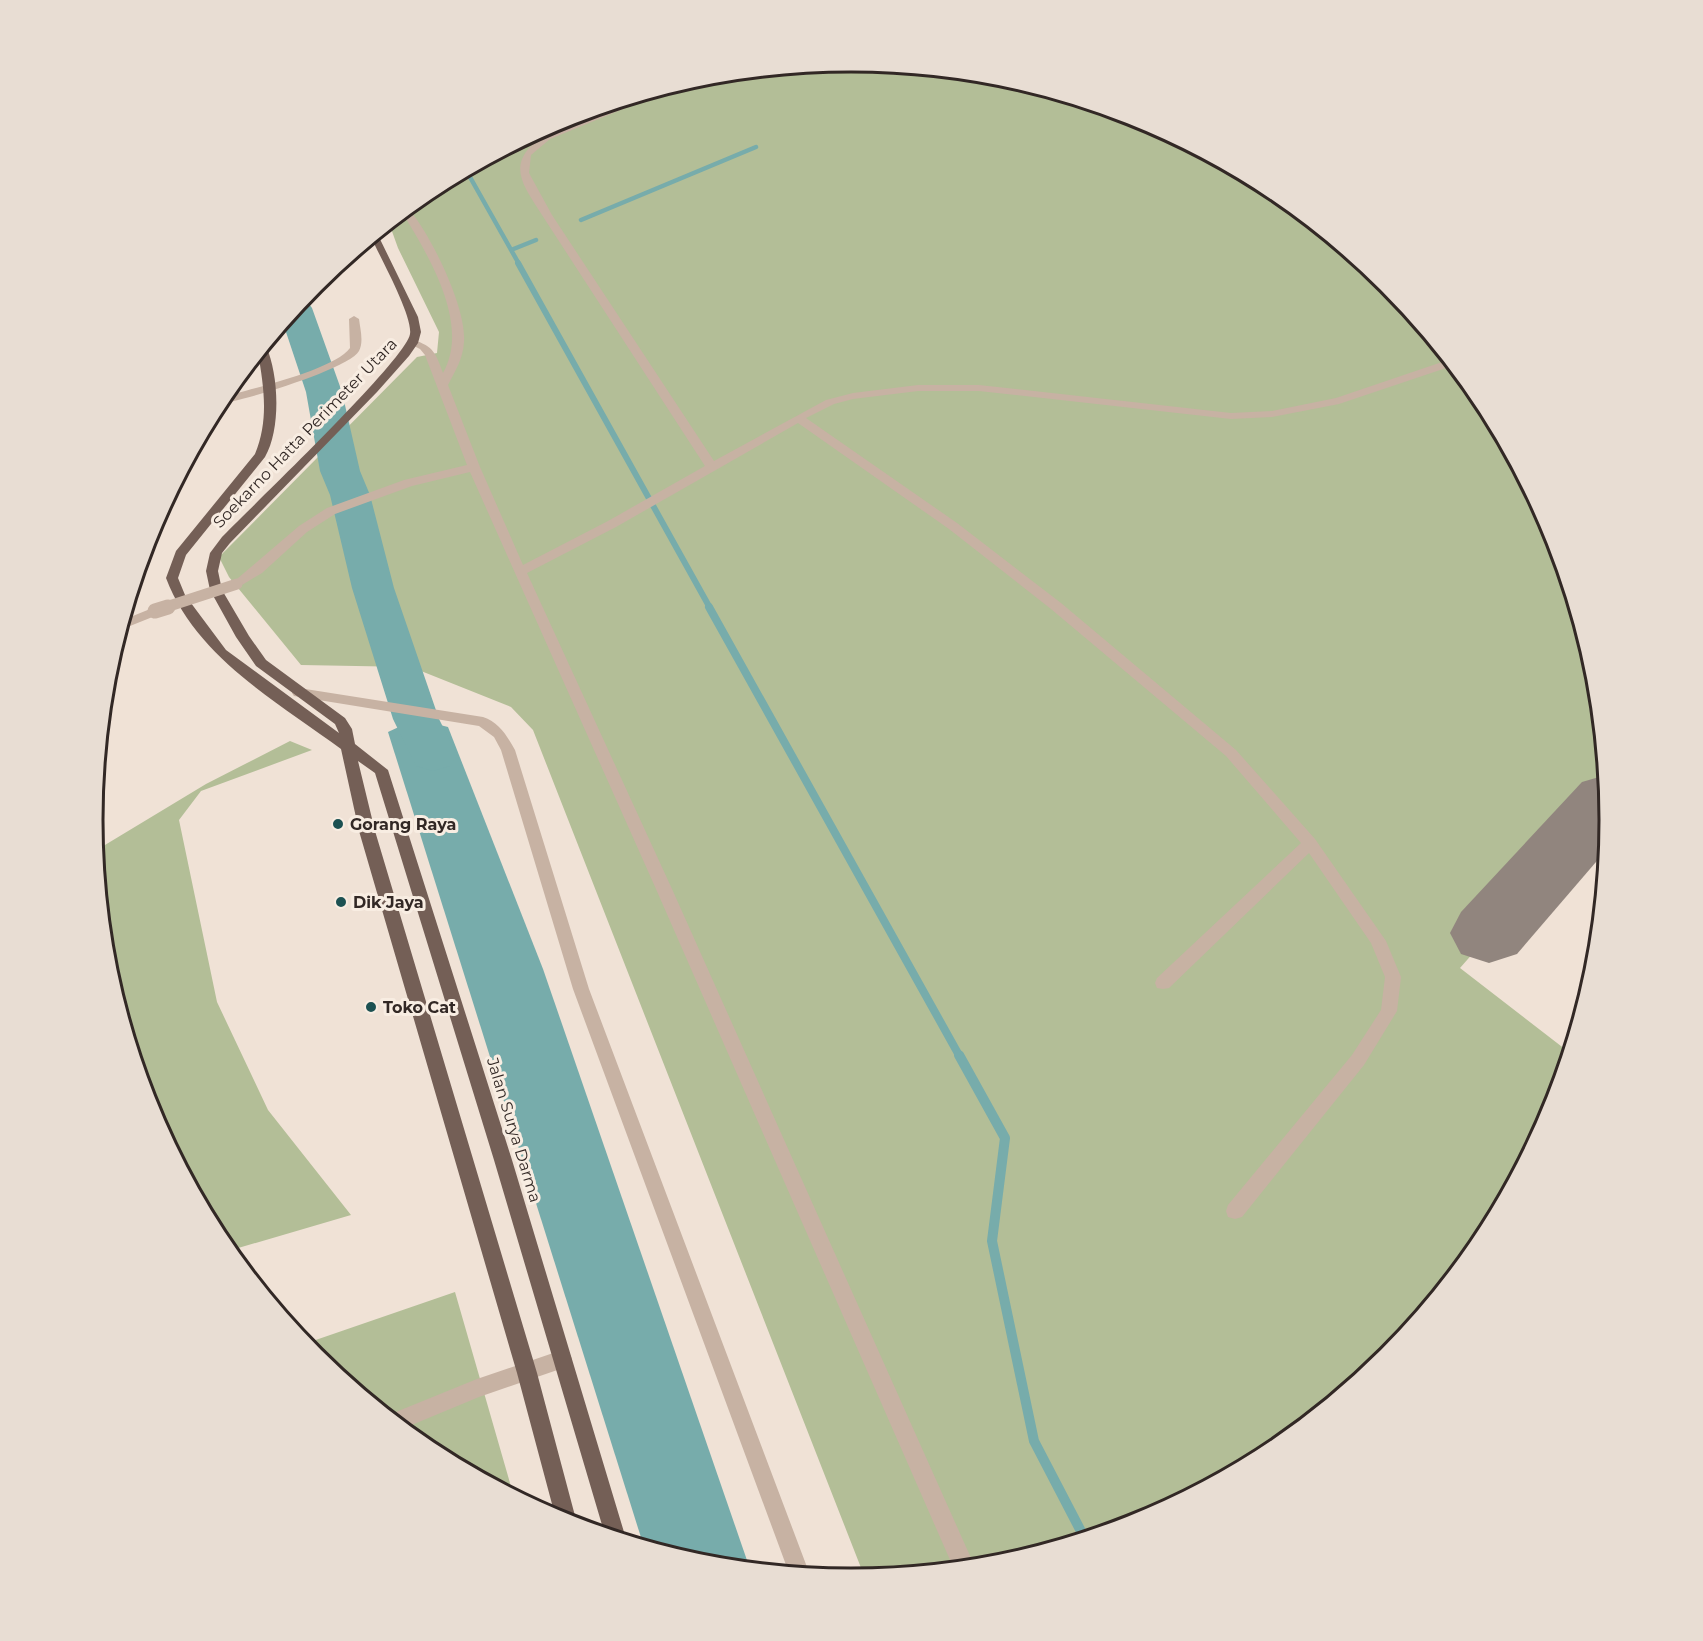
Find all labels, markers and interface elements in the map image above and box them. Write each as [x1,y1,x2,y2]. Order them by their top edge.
street label: Soekarno Hatta Perimeter Utara [209,334,401,532]
place label: Gorang Raya [350,815,456,834]
marker: Gorang Raya [331,817,345,831]
place label: Dik Jaya [353,893,424,912]
marker: Dik Jaya [334,895,348,909]
place label: Toko Cat [383,998,456,1017]
marker: Toko Cat [364,1000,378,1014]
street label: Jalan Surya Darma [483,1054,545,1205]

